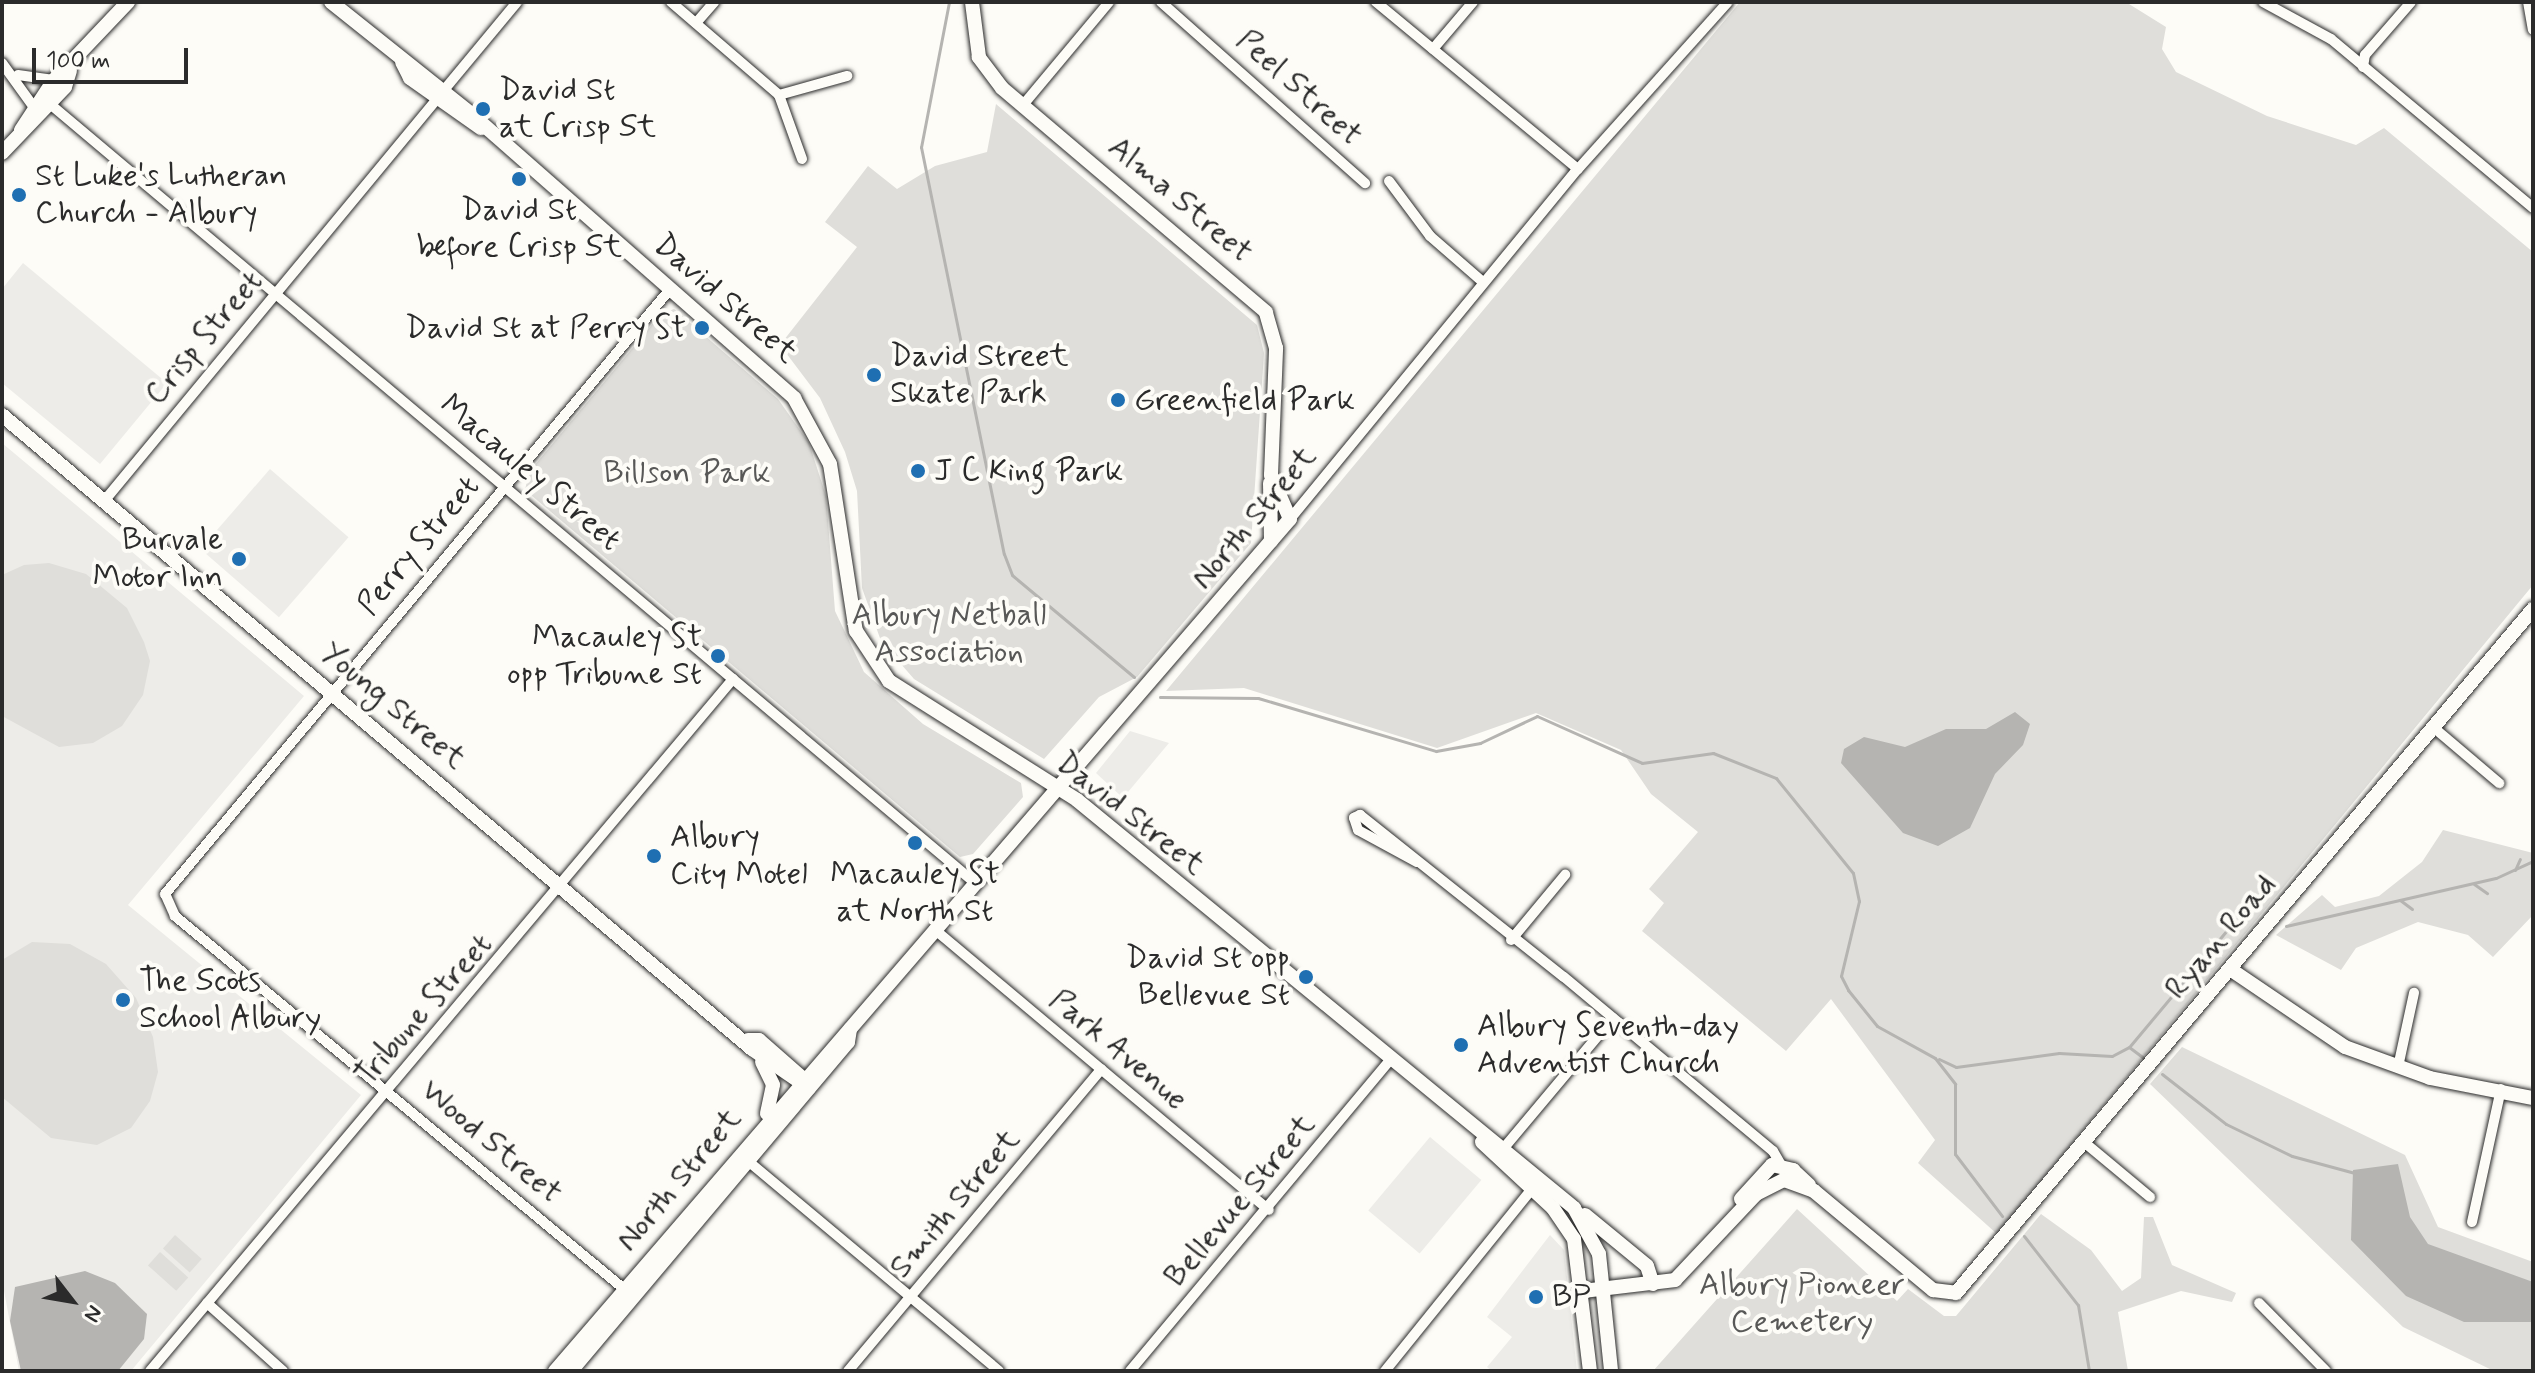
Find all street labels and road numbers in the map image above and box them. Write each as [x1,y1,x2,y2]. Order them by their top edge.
street label: Peel Street [1229,22,1369,154]
street label: Alma Street [1101,129,1259,271]
street label: David Street [645,226,805,372]
street label: Crisp Street [135,261,273,415]
street label: Macauley Street [430,384,630,562]
street label: North Street [1183,439,1325,597]
street label: Perry Street [348,466,490,626]
street label: Young Street [312,634,474,778]
street label: David Street [1048,744,1212,884]
street label: Ryan Road [2158,868,2284,1006]
street label: Tribune Street [345,924,503,1096]
street label: Park Avenue [1040,980,1196,1120]
street label: Wood Street [413,1072,569,1212]
street label: North Street [608,1101,750,1259]
street label: Bellevue Street [1157,1107,1323,1295]
street label: Smith Street [882,1122,1028,1286]

